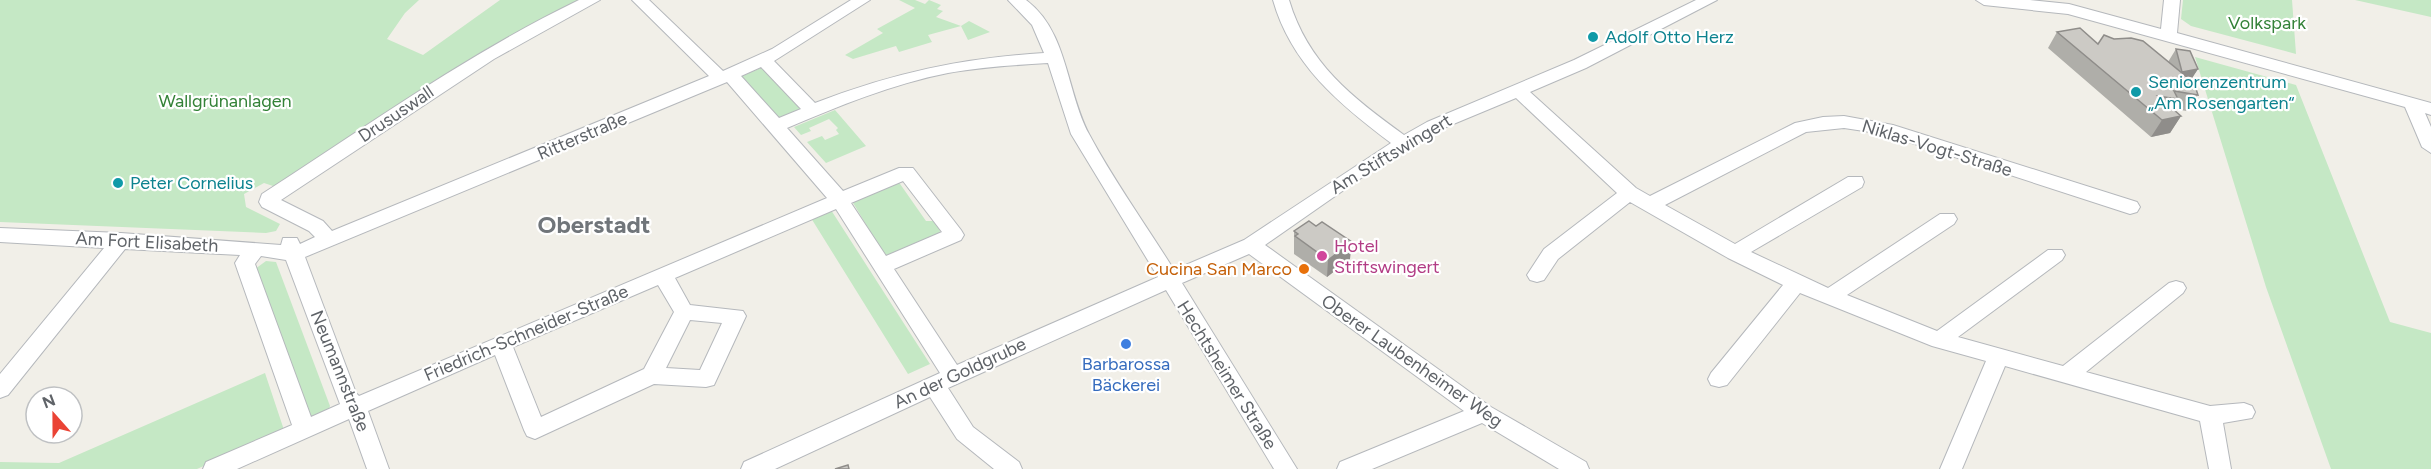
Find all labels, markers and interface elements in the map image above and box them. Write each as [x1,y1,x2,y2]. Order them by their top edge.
park label: Volkspark [2228,12,2306,34]
place label: Adolf Otto Herz [1605,26,1734,48]
marker: Adolf Otto Herz [1586,30,1600,44]
place label: Seniorenzentrum „Am Rosengarten“ [2148,71,2295,114]
street label: Drususwall [354,81,438,147]
marker: Seniorenzentrum „Am Rosengarten“ [2129,85,2143,99]
park label: Wallgrünanlagen [158,90,292,112]
street label: Ritterstraße [534,107,630,165]
street label: Am Stiftswingert [1326,109,1456,199]
street label: Niklas-Vogt-Straße [1859,115,2015,181]
place label: Peter Cornelius [130,172,253,194]
marker: Peter Cornelius [111,176,125,190]
district label: Oberstadt [538,210,650,239]
street label: Am Fort Elisabeth [75,227,219,257]
place label: Hotel Stiftswingert [1334,235,1440,278]
marker: Hotel Stiftswingert [1315,249,1329,263]
place label: Cucina San Marco [1146,258,1292,280]
marker: Cucina San Marco [1297,262,1311,276]
street label: Friedrich-Schneider-Straße [421,280,632,386]
street label: Oberer Laubenheimer Weg [1317,290,1507,432]
street label: Hechtsheimer Straße [1172,297,1282,454]
street label: Neumannstraße [306,307,374,435]
street label: An der Goldgrube [890,333,1030,413]
marker: Barbarossa Bäckerei [1119,337,1133,351]
place label: Barbarossa Bäckerei [1082,353,1170,396]
north arrow [24,385,84,445]
text: N [40,390,58,413]

